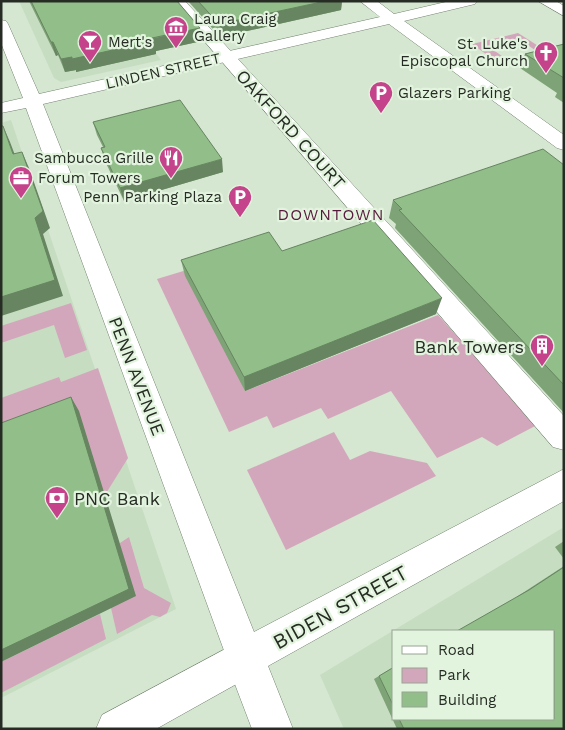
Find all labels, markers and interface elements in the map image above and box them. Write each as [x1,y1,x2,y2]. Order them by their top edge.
place label: Laura Craig Gallery [194,10,277,45]
museum icon: Laura Craig Gallery [163,15,189,49]
bar icon: Mert's [77,29,103,63]
place label: Mert's [108,33,153,51]
place label: St. Luke's Episcopal Church [400,35,528,70]
church icon: St. Luke's Episcopal Church [533,40,559,74]
street label: LINDEN STREET [104,49,222,93]
street label: OAKFORD COURT [232,65,350,193]
parking icon: Glazers Parking [368,80,394,114]
place label: Glazers Parking [398,84,511,102]
restaurant icon: Sambucca Grille [158,145,184,179]
place label: Sambucca Grille [34,149,154,167]
office icon: Forum Towers [8,165,34,199]
place label: Forum Towers [38,169,141,187]
parking icon: Penn Parking Plaza [227,184,253,218]
place label: Penn Parking Plaza [83,188,222,206]
district label: DOWNTOWN [278,205,384,224]
street label: PENN AVENUE [105,314,169,438]
building icon: Bank Towers [529,333,555,367]
place label: Bank Towers [414,336,524,357]
bank icon: PNC Bank [44,485,70,519]
place label: PNC Bank [74,488,160,509]
street label: BIDEN STREET [268,560,412,654]
legend [392,630,555,720]
text: Road [438,641,475,659]
text: Park [438,666,471,684]
text: Building [438,691,496,709]

